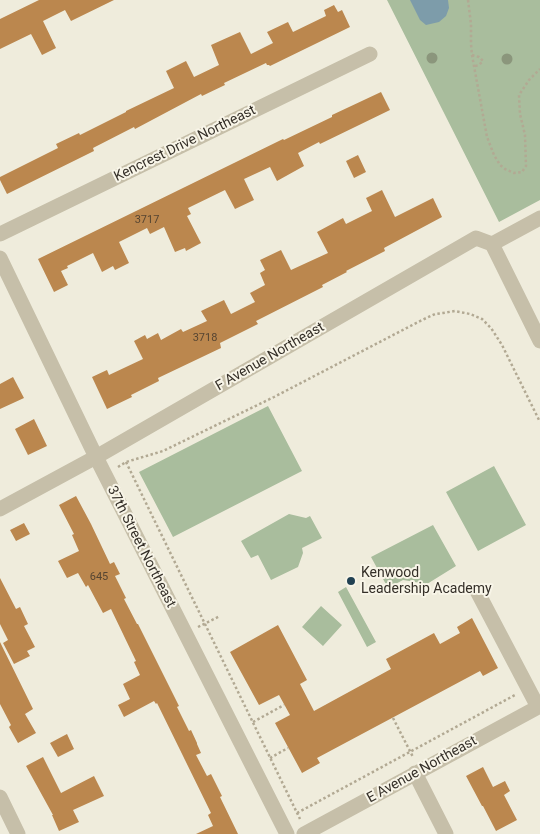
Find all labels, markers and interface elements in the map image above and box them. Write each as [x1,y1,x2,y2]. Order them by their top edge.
street label: Kencrest Drive Northeast [111,102,259,186]
house number: 3717 [135,213,159,227]
street label: F Avenue Northeast [213,319,327,395]
house number: 3718 [193,331,217,345]
street label: 37th Street Northeast [103,483,179,611]
place label: Kenwood Leadership Academy [361,565,492,598]
house number: 645 [90,570,108,584]
marker: Kenwood Leadership Academy [345,575,357,587]
street label: E Avenue Northeast [364,733,480,807]

